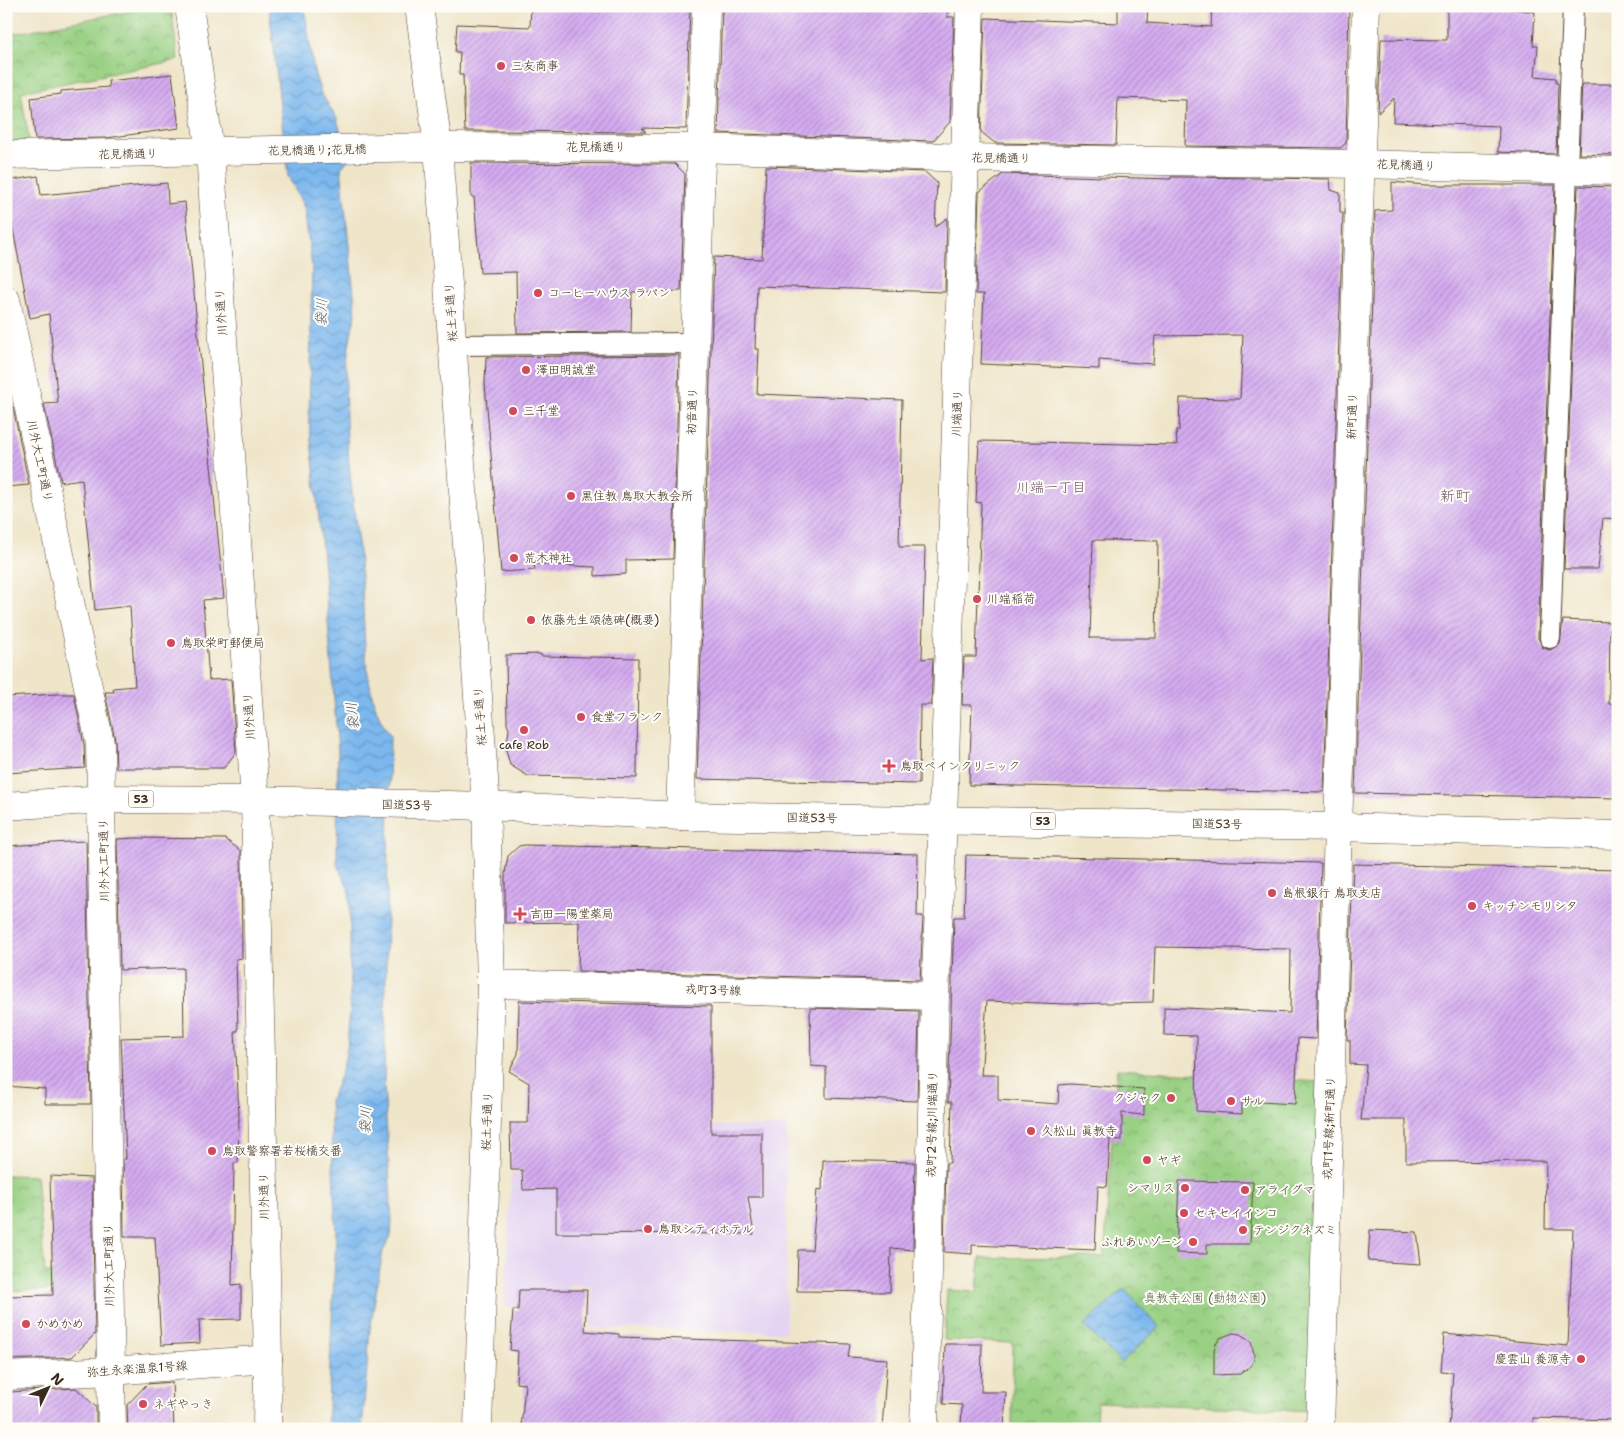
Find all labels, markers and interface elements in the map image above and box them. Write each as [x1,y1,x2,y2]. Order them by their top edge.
place label: 三友商事 [511,58,559,74]
marker: 三友商事 [495,60,507,72]
street label: 花見橋通り [566,139,626,155]
street label: 花見橋通り;花見橋 [267,141,367,159]
street label: 花見橋通り [98,145,158,163]
street label: 花見橋通り [971,149,1031,167]
street label: 花見橋通り [1376,156,1436,174]
street label: 桜土手通り [441,282,461,342]
place label: コーヒーハウス ラパン [548,285,670,301]
street label: 川外通り [211,287,231,337]
marker: コーヒーハウス ラパン [532,287,544,299]
water label: 袋川 [312,298,330,326]
place label: 澤田明誠堂 [536,362,596,378]
marker: 澤田明誠堂 [520,364,532,376]
street label: 初音通り [683,387,701,435]
street label: 川端通り [948,389,966,437]
street label: 新町通り [1343,392,1361,440]
place label: 三千堂 [523,403,559,419]
marker: 三千堂 [507,405,519,417]
street label: 川外大工町通り [23,418,57,504]
district label: 川端一丁目 [1016,478,1086,496]
district label: 新町 [1440,486,1471,506]
place label: 黒住教 鳥取大教会所 [581,488,693,504]
marker: 黒住教 鳥取大教会所 [565,490,577,502]
place label: 荒木神社 [524,550,572,566]
marker: 荒木神社 [508,552,520,564]
place label: 川端稲荷 [987,591,1035,607]
marker: 川端稲荷 [971,593,983,605]
place label: 依藤先生頌徳碑(概要) [541,612,659,628]
marker: 依藤先生頌徳碑(概要) [525,614,537,626]
place label: 鳥取栄町郵便局 [181,635,265,651]
marker: 鳥取栄町郵便局 [165,637,177,649]
street label: 桜土手通り [470,686,490,746]
street label: 川外通り [239,691,259,741]
water label: 袋川 [342,701,362,731]
place label: 食堂フランク [591,709,663,725]
marker: 食堂フランク [575,711,587,723]
marker: cafe Rob [518,724,530,736]
place label: cafe Rob [499,737,549,753]
place label: 鳥取ペインクリニック [900,758,1020,774]
marker: 鳥取ペインクリニック [882,759,896,773]
road number: 53 [128,791,154,808]
street label: 国道53号 [381,797,433,813]
street label: 国道53号 [786,810,838,826]
road number: 53 [1030,812,1056,829]
street label: 国道53号 [1191,816,1243,832]
street label: 川外大工町通り [95,818,113,902]
place label: 島根銀行 鳥取支店 [1282,885,1382,901]
marker: 島根銀行 鳥取支店 [1266,887,1278,899]
place label: キッチンモリシタ [1482,898,1578,914]
marker: キッチンモリシタ [1466,900,1478,912]
place label: 吉田一陽堂薬局 [530,906,614,922]
marker: 吉田一陽堂薬局 [514,908,526,920]
street label: 戎町3号線 [685,981,741,999]
street label: 戎町2号線;川端通り [923,1070,941,1178]
street label: 戎町1号線;新町通り [1319,1076,1339,1180]
place label: クジャク [1113,1090,1161,1106]
street label: 桜土手通り [478,1091,496,1151]
marker: クジャク [1165,1092,1177,1104]
place label: サル [1241,1093,1265,1109]
marker: サル [1225,1095,1237,1107]
water label: 袋川 [355,1106,375,1134]
place label: 久松山 眞教寺 [1041,1123,1117,1139]
marker: 久松山 眞教寺 [1025,1125,1037,1137]
place label: 鳥取警察署若桜橋交番 [222,1143,342,1159]
marker: 鳥取警察署若桜橋交番 [206,1145,218,1157]
place label: ヤギ [1157,1152,1181,1168]
marker: ヤギ [1141,1154,1153,1166]
street label: 川外通り [256,1172,272,1220]
place label: シマリス [1127,1180,1175,1196]
marker: シマリス [1179,1182,1191,1194]
place label: アライグマ [1255,1182,1315,1198]
marker: アライグマ [1239,1184,1251,1196]
place label: セキセイインコ [1194,1205,1278,1221]
marker: セキセイインコ [1178,1207,1190,1219]
place label: 鳥取シティホテル [658,1221,754,1237]
place label: テンジクネズミ [1253,1222,1337,1238]
street label: 川外大工町通り [100,1223,118,1307]
marker: 鳥取シティホテル [642,1223,654,1235]
marker: テンジクネズミ [1237,1224,1249,1236]
place label: ふれあいゾーン [1101,1234,1183,1250]
marker: ふれあいゾーン [1187,1236,1199,1248]
park label: 真教寺公園 (動物公園) [1144,1290,1266,1306]
place label: かめかめ [36,1316,84,1332]
marker: かめかめ [20,1318,32,1330]
place label: 慶雲山 養源寺 [1495,1351,1571,1367]
marker: 慶雲山 養源寺 [1575,1353,1587,1365]
street label: 弥生永楽温泉1号線 [86,1357,188,1381]
north arrow [22,1362,72,1412]
text: N [47,1369,68,1389]
place label: ネギやっき [153,1396,213,1412]
marker: ネギやっき [137,1398,149,1410]

